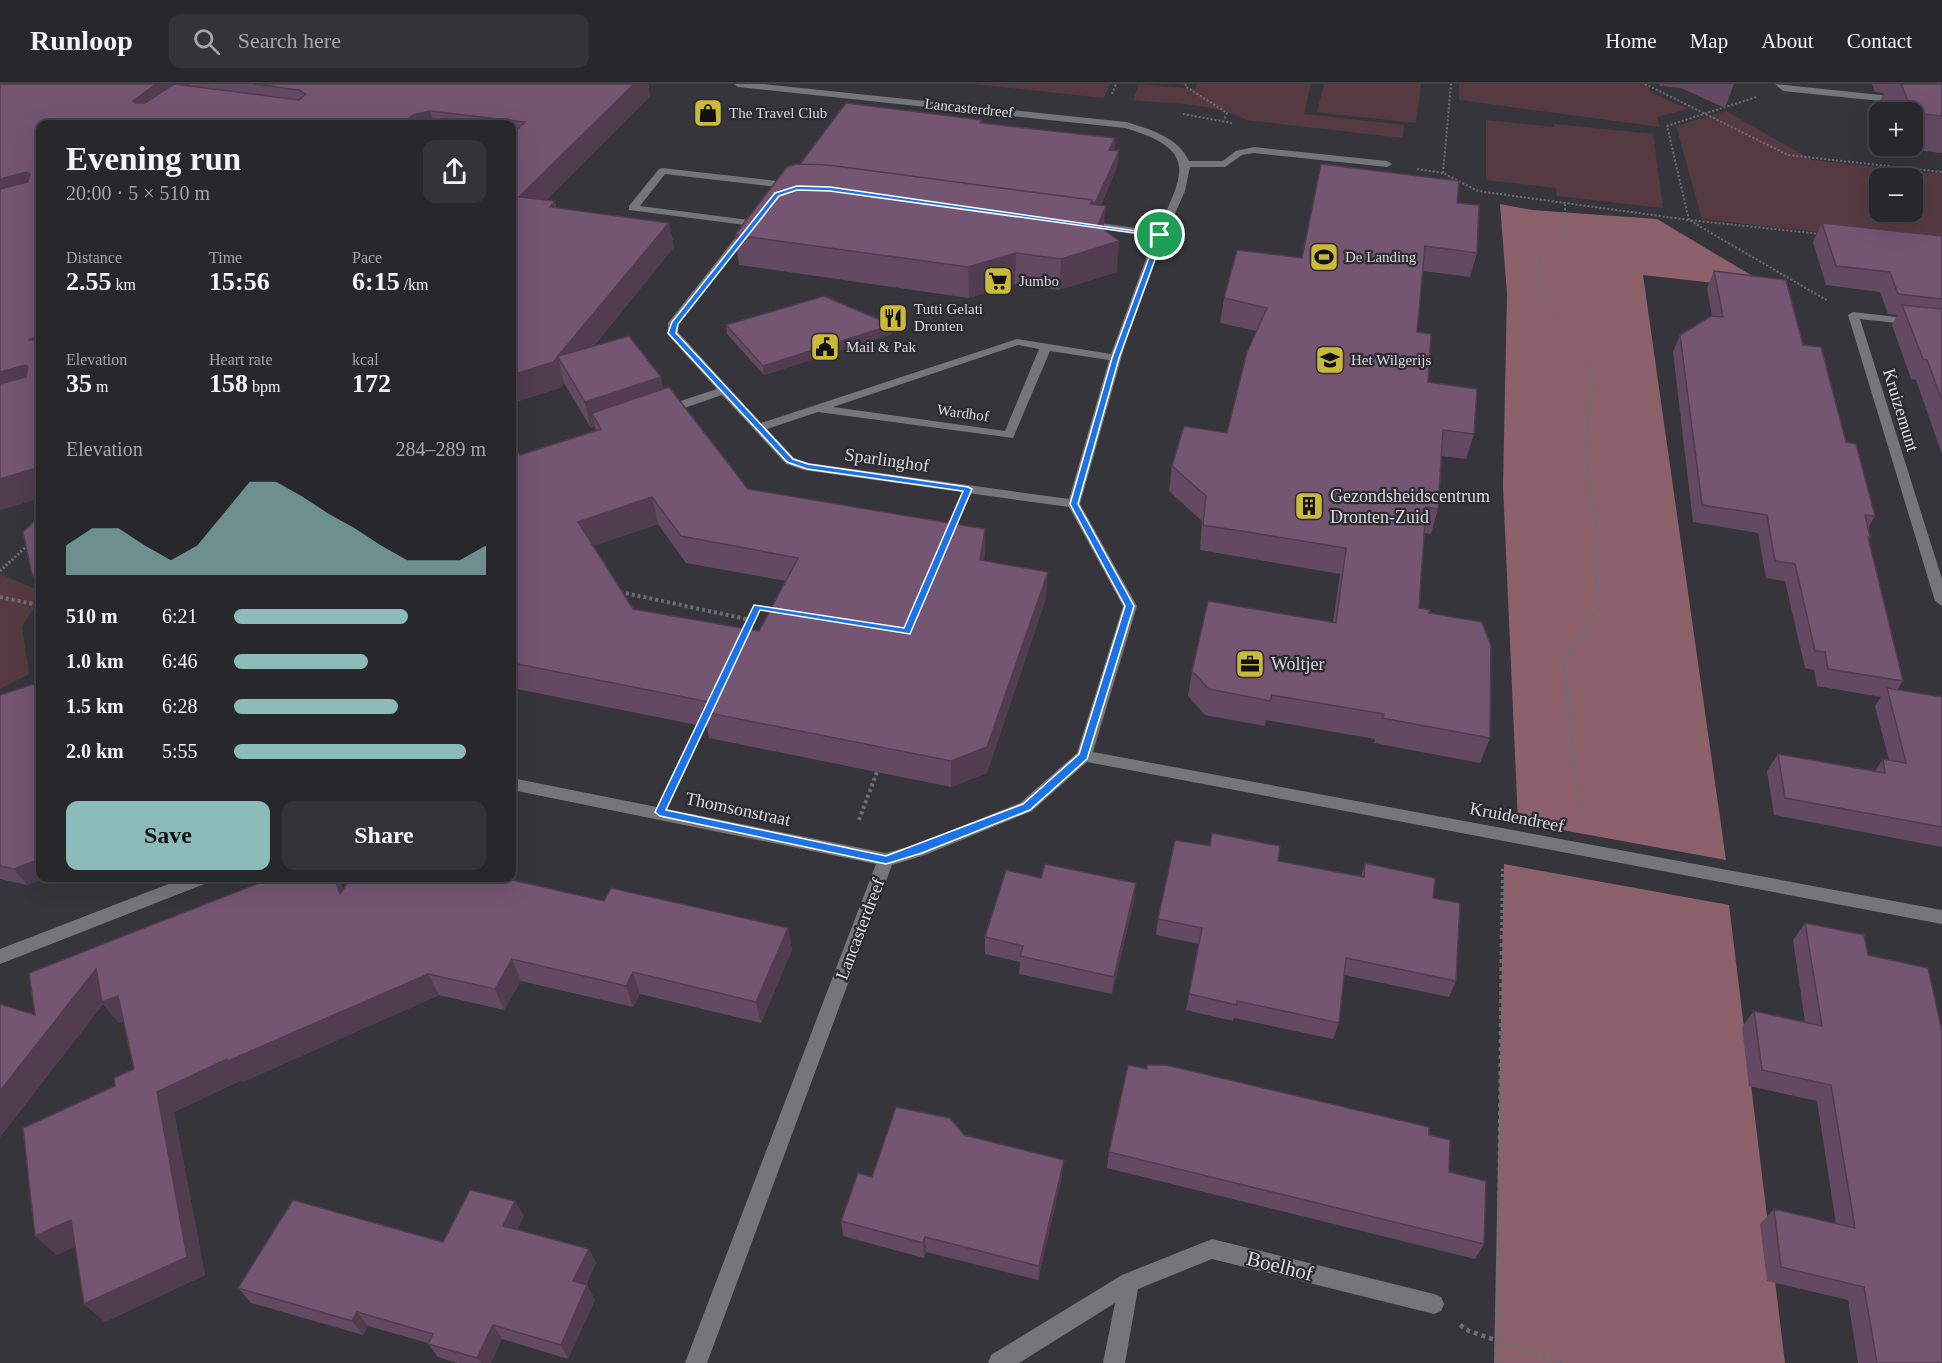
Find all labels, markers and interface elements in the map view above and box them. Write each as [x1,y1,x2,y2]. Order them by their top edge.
search box [169,14,589,68]
text: Runloop [30,25,133,56]
icon: search [190,25,223,58]
text: Search here [238,28,341,53]
text: Home [1605,29,1657,53]
text: Map [1690,29,1728,53]
text: About [1761,29,1814,53]
text: Contact [1847,29,1912,53]
street label: Lancasterdreef [924,95,1014,121]
shop icon: The Travel Club [692,97,724,129]
map controls [1869,102,1923,222]
button: + [1869,102,1923,156]
place label: The Travel Club [729,105,827,121]
button: share [423,140,486,203]
text: Evening run [66,141,241,177]
button: − [1869,168,1923,222]
text: 20:00 · 5 × 510 m [66,182,210,204]
pin [1134,209,1185,260]
icon: arrive [1143,218,1176,251]
sports icon: De Landing [1308,241,1340,273]
text: Distance [66,249,122,266]
text: Time [209,249,242,266]
text: Pace [352,249,382,266]
place label: De Landing [1345,249,1417,265]
supermarket icon: Jumbo [982,265,1014,297]
text: 2.55 [66,267,112,296]
text: 15:56 [209,267,270,296]
text: 6:15 [352,267,400,296]
place label: Jumbo [1019,273,1059,289]
text: km [112,276,136,293]
text: /km [400,276,429,293]
place label: Tutti Gelati Dronten [914,301,983,334]
restaurant icon: Tutti Gelati Dronten [877,302,909,334]
public building icon: Mail & Pak [809,331,841,363]
place label: Mail & Pak [846,339,916,355]
school or university icon: Het Wilgerijs [1314,344,1346,376]
text: Elevation [66,351,127,368]
text: Heart rate [209,351,273,368]
text: kcal [352,351,379,368]
place label: Het Wilgerijs [1351,352,1432,368]
street label: Kruizemunt [1879,366,1923,454]
text: 35 [66,369,92,398]
text: 158 [209,369,248,398]
text: 172 [352,369,391,398]
text: m [92,378,108,395]
text: bpm [248,378,280,395]
street label: Wardhof [936,401,990,425]
text: Elevation [66,438,143,460]
text: 284–289 m [395,438,486,460]
street label: Sparlinghof [844,444,930,476]
place label: Gezondsheidscentrum Dronten-Zuid [1330,486,1490,527]
building icon: Gezondsheidscentrum Dronten-Zuid [1293,490,1325,522]
text: 510 m [66,605,118,627]
text: 6:21 [162,605,198,627]
office icon: Woltjer [1234,648,1266,680]
text: 1.0 km [66,650,124,672]
text: 6:46 [162,650,198,672]
place label: Woltjer [1271,654,1325,674]
text: 1.5 km [66,695,124,717]
text: 6:28 [162,695,198,717]
text: 2.0 km [66,740,124,762]
text: 5:55 [162,740,198,762]
street label: Thomsonstraat [684,788,792,830]
street label: Kruidendreef [1468,798,1566,836]
button: Save [66,801,270,870]
button: Share [282,801,486,870]
street label: Lancasterdreef [832,876,888,982]
street label: Boelhof [1244,1246,1316,1286]

